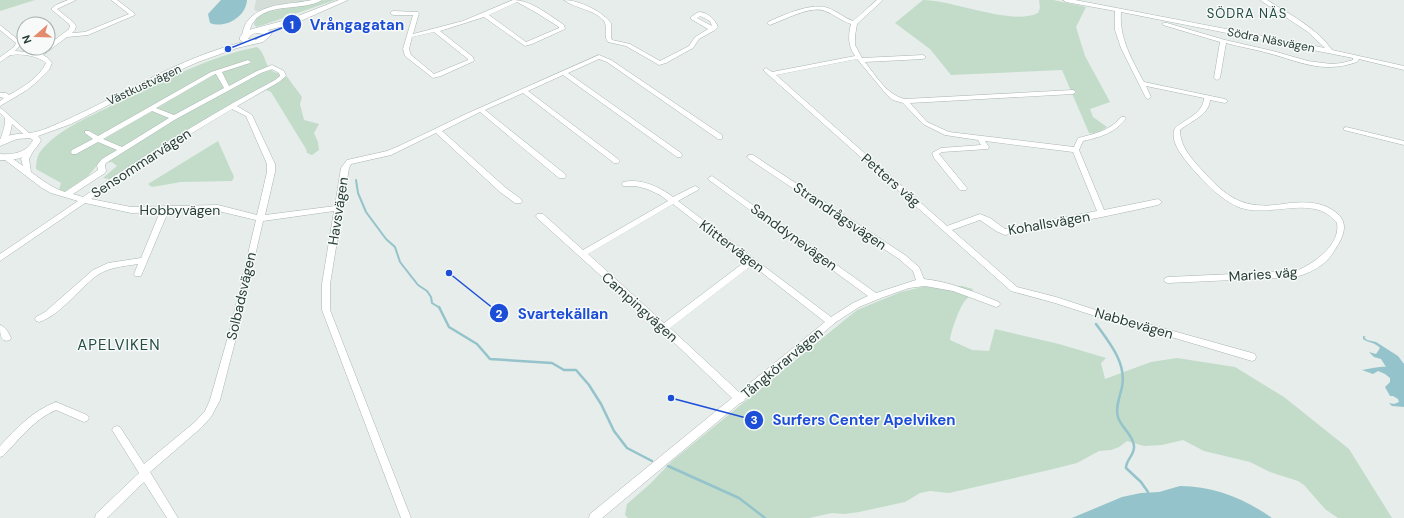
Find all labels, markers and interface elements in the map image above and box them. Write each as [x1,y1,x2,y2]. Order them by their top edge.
district label: SÖDRA NÄS [1207,5,1287,22]
callout: Vrångagatan [282,11,413,38]
text: Vrångagatan [310,15,404,35]
north arrow [16,16,56,56]
text: 1 [290,17,294,33]
street label: Södra Näsvägen [1226,24,1316,56]
text: N [19,33,35,46]
street label: Västkustvägen [104,61,184,109]
street label: Sensommarvägen [88,124,194,202]
street label: Petters väg [858,149,924,211]
street label: Havsvägen [324,176,352,246]
street label: Strandrågsvägen [790,178,890,254]
street label: Sanddynevägen [747,199,841,275]
street label: Hobbyvägen [140,201,220,219]
street label: Kohallsvägen [1007,207,1091,239]
street label: Klittervägen [696,216,768,276]
street label: Solbadsvägen [222,250,260,342]
street label: Maries väg [1228,263,1298,285]
street label: Campingvägen [598,268,682,346]
callout: Svartekällan [489,300,616,327]
street label: Nabbevägen [1093,303,1175,343]
text: Svartekällan [518,304,608,324]
text: 2 [496,306,503,322]
street label: Tångkörarvägen [737,324,827,402]
district label: APELVIKEN [77,335,161,355]
callout: Surfers Center Apelviken [744,407,963,434]
text: Surfers Center Apelviken [772,410,956,430]
text: 3 [750,412,758,428]

